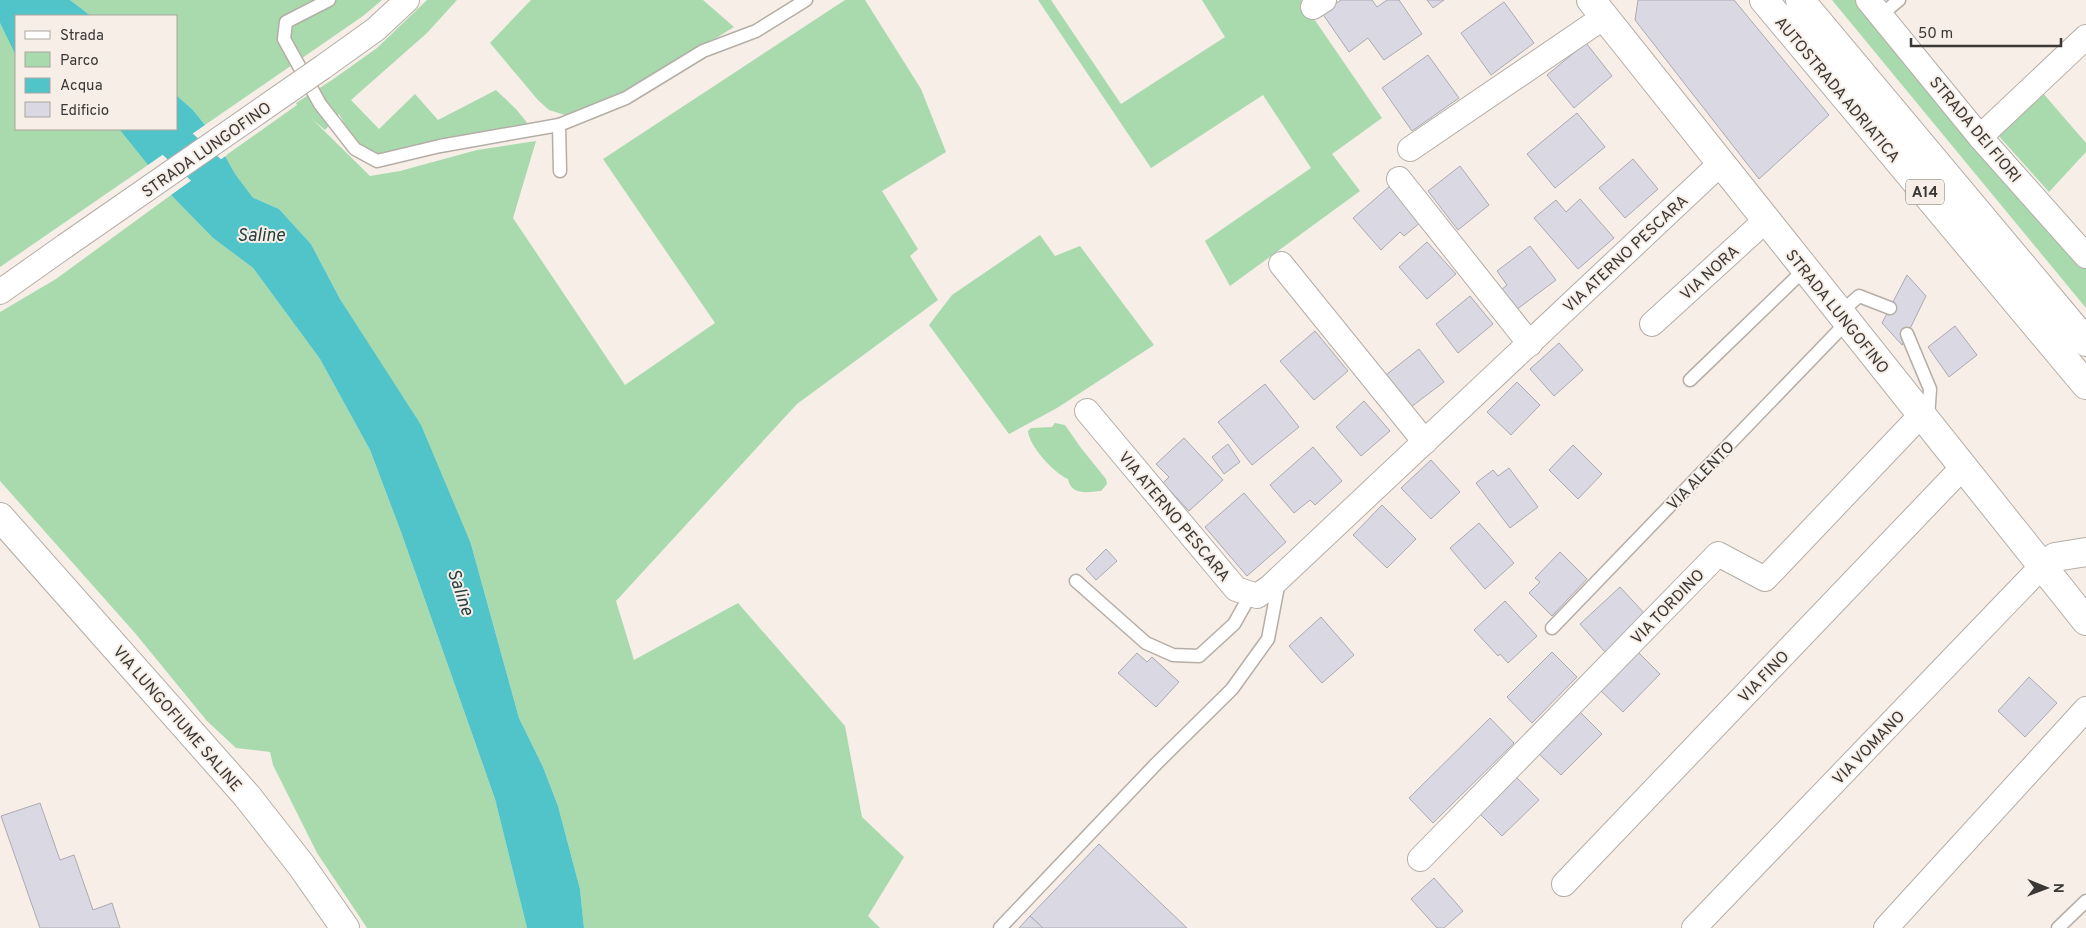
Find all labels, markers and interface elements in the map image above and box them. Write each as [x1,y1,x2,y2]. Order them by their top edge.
street label: AUTOSTRADA ADRIATICA [1770,13,1903,167]
legend [15,15,178,130]
scale bar [1911,15,2061,47]
text: 50 m [1918,25,1953,44]
text: Strada [60,27,104,46]
text: Parco [60,52,99,71]
street label: STRADA DEI FIORI [1924,73,2025,187]
text: Acqua [60,77,103,96]
street label: STRADA LUNGOFINO [138,98,276,203]
text: Edificio [60,102,109,121]
road number: A14 [1906,180,1944,204]
street label: VIA ATERNO PESCARA [1560,191,1693,318]
water label: Saline [237,225,286,248]
street label: VIA NORA [1677,242,1744,305]
street label: STRADA LUNGOFINO [1780,246,1893,378]
street label: VIA ALENTO [1664,438,1739,515]
street label: VIA ATERNO PESCARA [1113,448,1234,587]
water label: Saline [441,566,478,620]
street label: VIA TORDINO [1628,566,1709,649]
street label: VIA LUNGOFIUME SALINE [108,642,245,796]
street label: VIA FINO [1735,647,1794,708]
street label: VIA VOMANO [1829,707,1910,790]
north arrow [2021,863,2071,913]
text: N [2049,883,2066,893]

